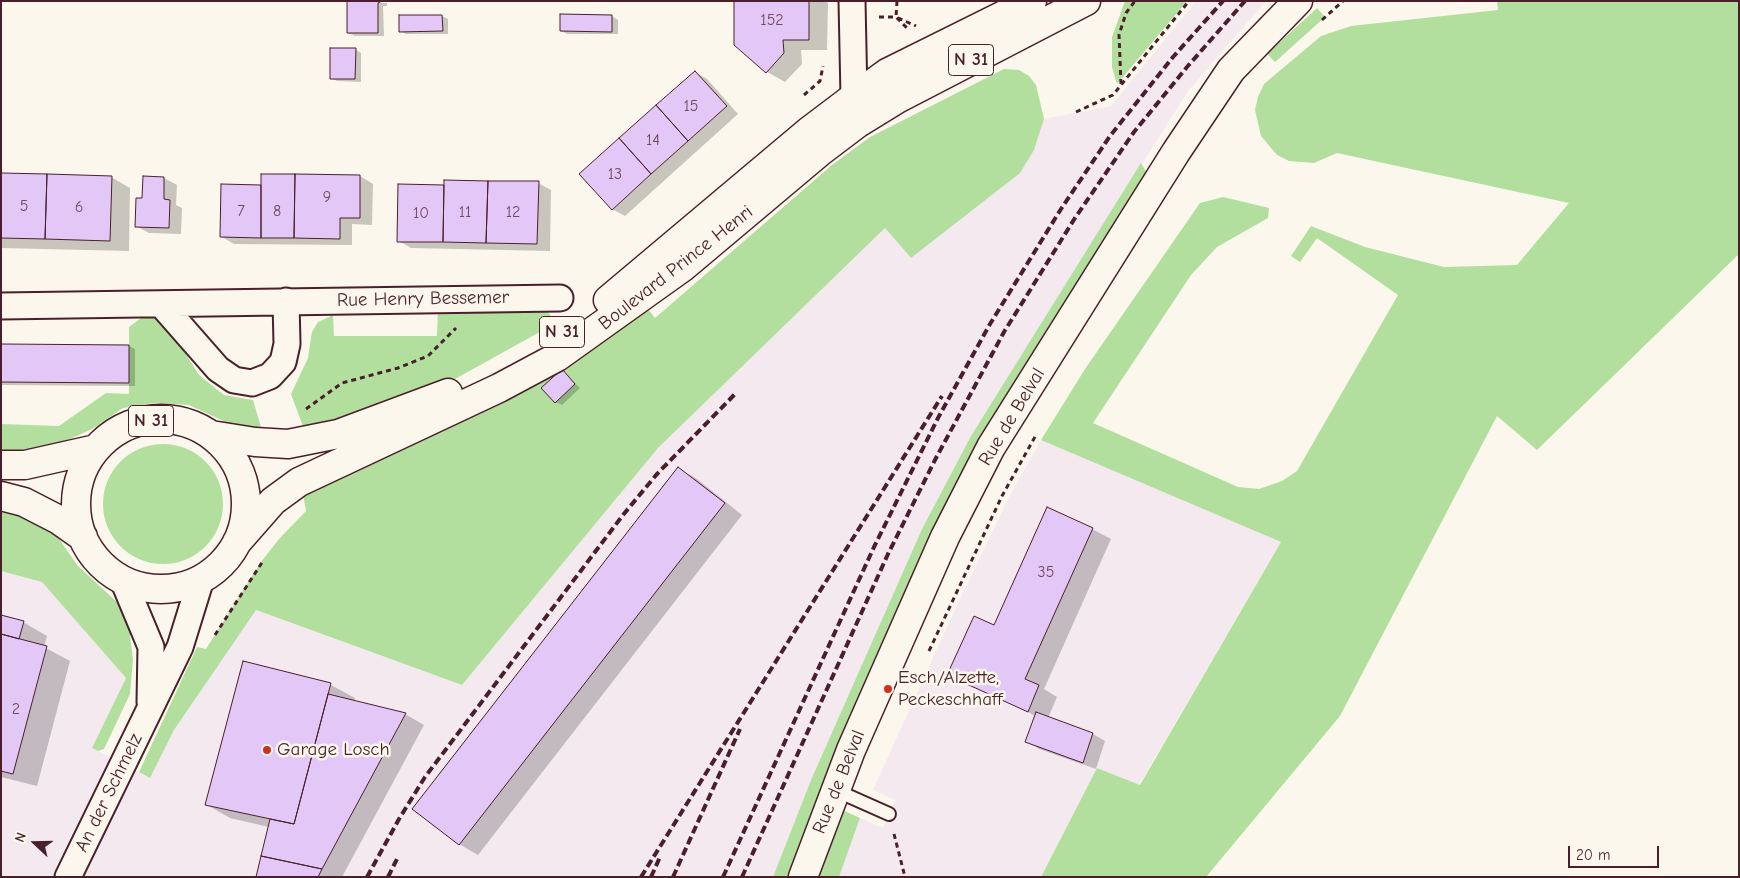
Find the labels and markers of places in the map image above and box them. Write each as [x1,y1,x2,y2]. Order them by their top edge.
place label: Esch/Alzette, Peckeschhaff [898,667,1003,711]
marker: Esch/Alzette, Peckeschhaff [882,683,894,695]
place label: Garage Losch [277,739,390,761]
marker: Garage Losch [261,744,273,756]

